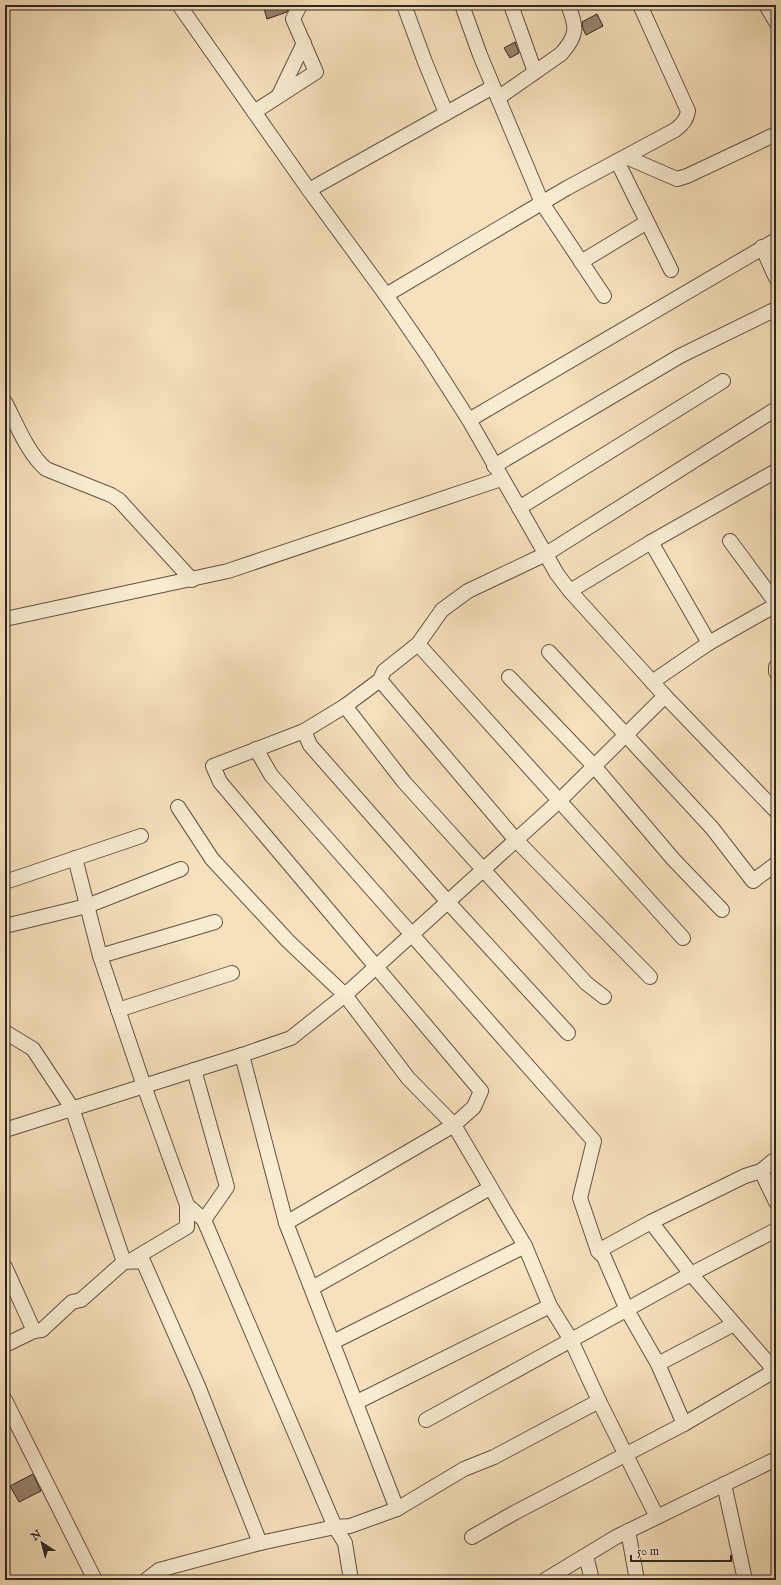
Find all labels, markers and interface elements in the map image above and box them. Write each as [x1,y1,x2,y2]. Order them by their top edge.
north arrow [22,1523,62,1563]
text: N [28,1527,45,1545]
scale bar [631,1537,731,1563]
text: 50 m [637,1544,659,1559]

